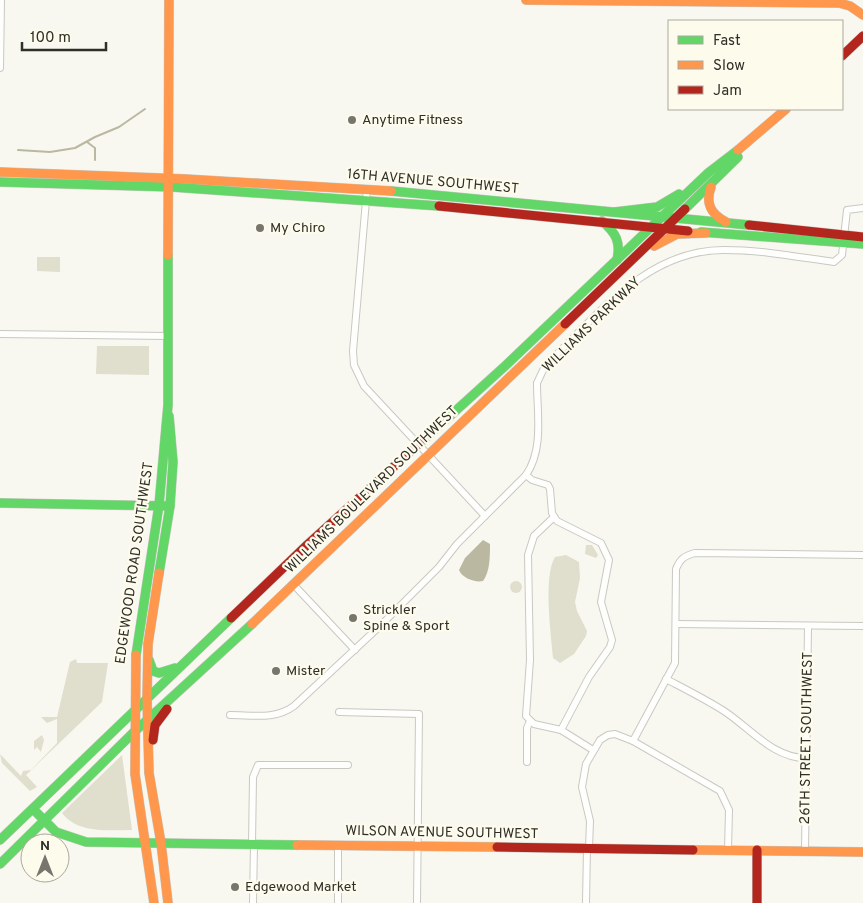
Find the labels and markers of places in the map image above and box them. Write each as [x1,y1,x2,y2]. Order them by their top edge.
place label: Anytime Fitness [362,112,463,129]
marker: Anytime Fitness [346,114,358,126]
place label: My Chiro [270,220,326,237]
marker: My Chiro [254,222,266,234]
place label: Strickler Spine & Sport [363,602,450,635]
marker: Strickler Spine & Sport [347,612,359,624]
place label: Mister [286,663,326,680]
marker: Mister [270,665,282,677]
place label: Edgewood Market [245,879,357,896]
marker: Edgewood Market [229,881,241,893]

